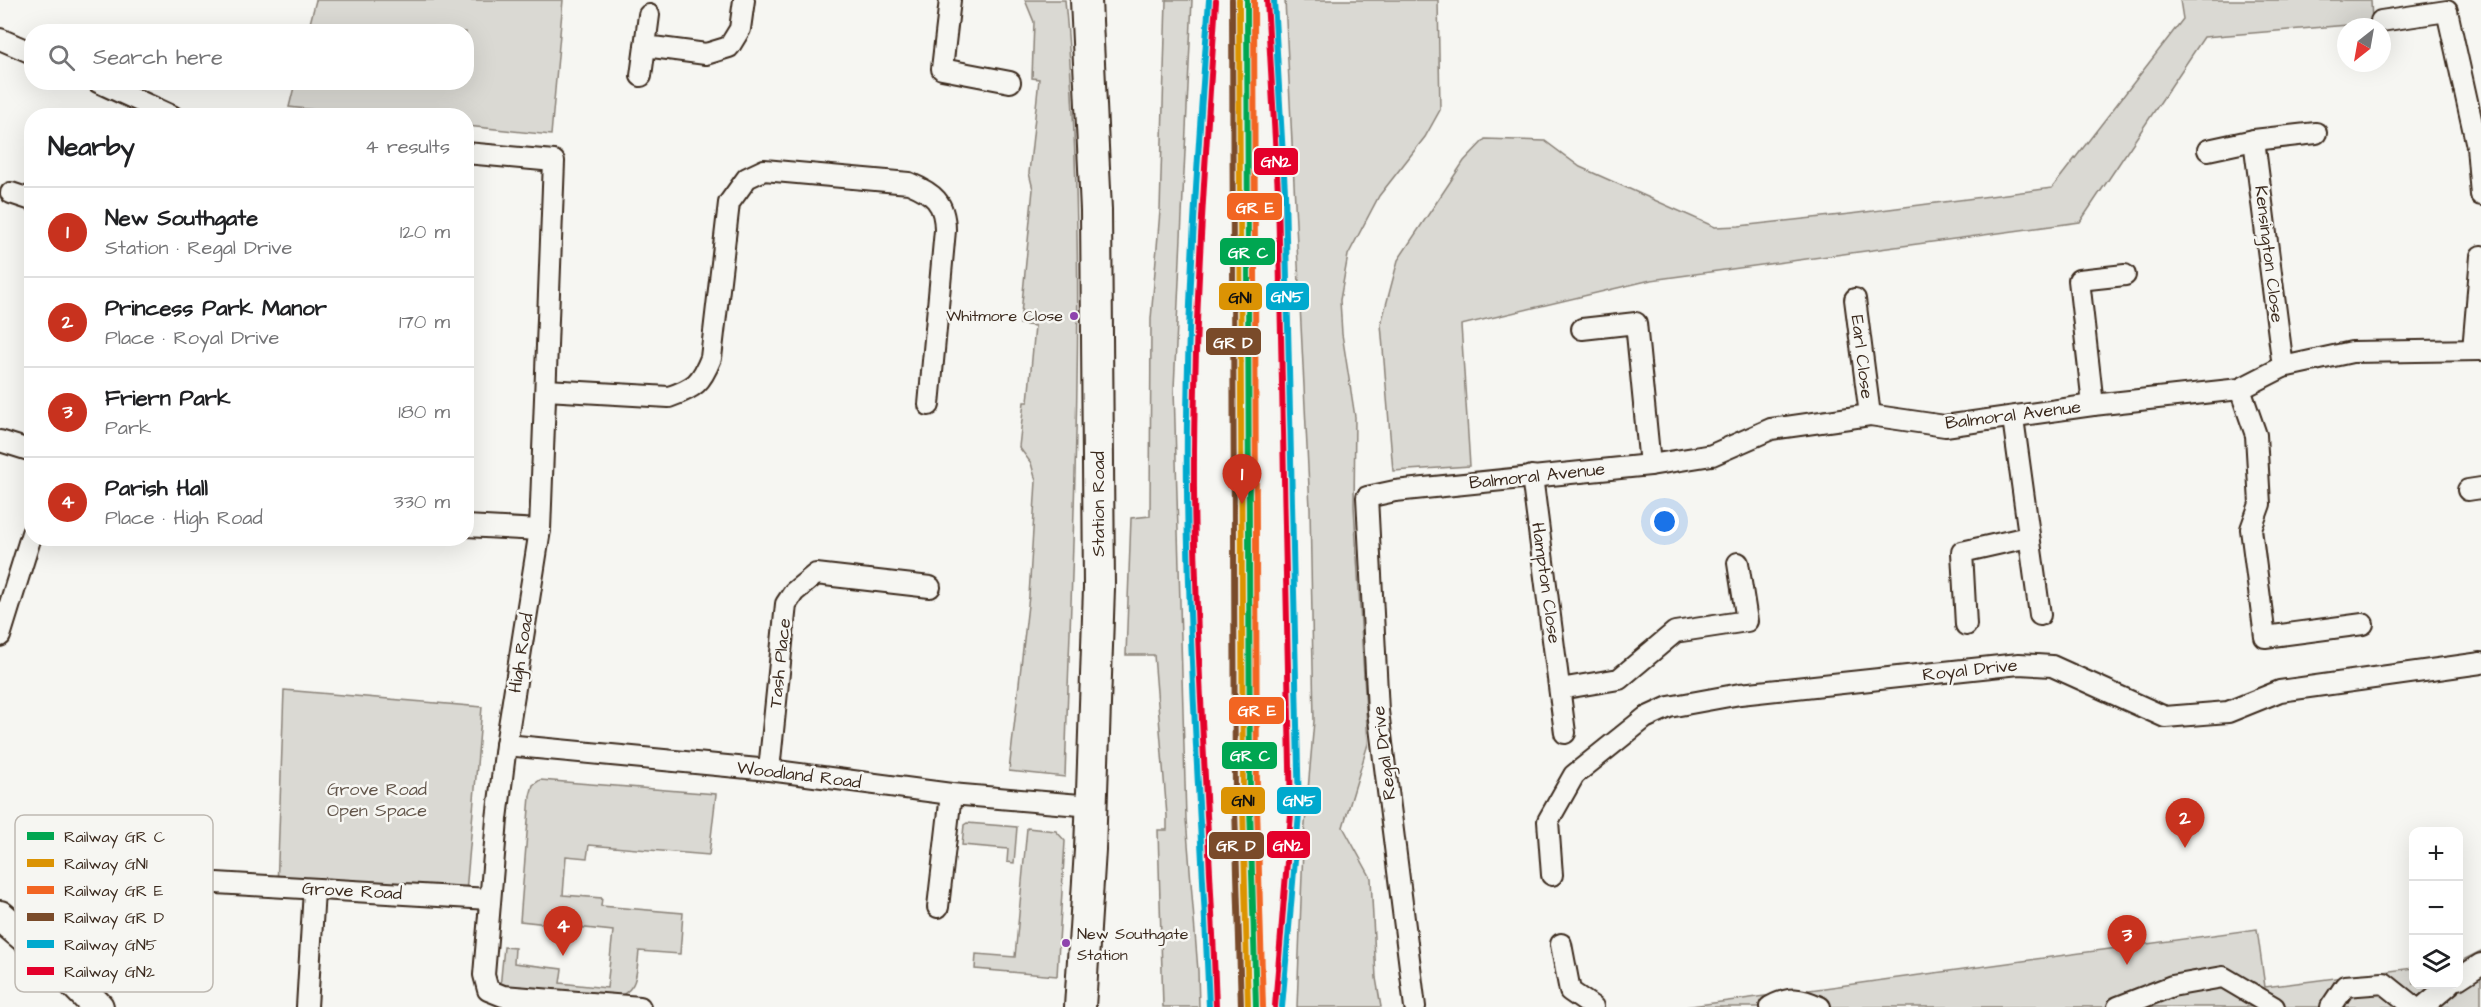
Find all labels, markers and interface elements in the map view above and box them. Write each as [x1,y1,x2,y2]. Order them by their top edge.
north arrow [2337,18,2391,72]
search box [24,24,474,90]
icon: search [45,41,78,74]
text: Search here [93,42,223,73]
text: Nearby [48,129,135,165]
text: 4 results [365,133,450,161]
line badge: GN2 [1253,147,1299,176]
text: GN2 [1261,151,1292,173]
street label: Kensington Close [2247,184,2290,324]
line badge: GR E [1226,192,1283,221]
text: GR E [1236,197,1275,219]
text: New Southgate [105,203,258,234]
text: 1 [66,218,69,246]
text: 120 m [400,218,450,246]
text: Station · Regal Drive [105,234,292,262]
line badge: GR C [1219,237,1276,266]
text: GR C [1228,242,1269,264]
line badge: GN1 [1218,282,1263,311]
line badge: GN5 [1265,282,1310,311]
text: GN5 [1271,286,1304,308]
text: GN1 [1228,287,1253,309]
text: Princess Park Manor [105,293,327,324]
place label: Whitmore Close [946,305,1063,327]
text: 2 [62,308,73,336]
text: 170 m [399,308,450,336]
marker: Whitmore Close [1068,310,1080,322]
street label: Earl Close [1844,314,1880,401]
text: Place · Royal Drive [105,324,279,352]
line badge: GR D [1205,327,1262,356]
text: GR D [1213,332,1253,354]
text: Friern Park [105,383,230,414]
street label: Balmoral Avenue [1944,394,2083,436]
text: 3 [62,398,73,426]
text: 180 m [398,398,450,426]
text: Park [105,414,151,442]
street label: Station Road [1086,451,1111,557]
pin: 1 [1222,454,1262,504]
street label: Balmoral Avenue [1468,456,1606,496]
text: Parish Hall [105,473,208,504]
text: 4 [61,488,74,516]
text: 330 m [393,488,450,516]
text: Place · High Road [105,504,263,532]
your location [1650,507,1679,536]
street label: Hampton Close [1525,521,1567,645]
street label: High Road [502,611,541,695]
street label: Tash Place [763,617,797,709]
street label: Royal Drive [1921,653,2019,688]
line badge: GR E [1228,696,1285,725]
text: GR E [1238,700,1277,722]
street label: Regal Drive [1366,704,1403,801]
line badge: GR C [1221,741,1278,770]
text: GR C [1230,745,1271,767]
street label: Woodland Road [735,755,863,795]
park label: Grove Road Open Space [327,777,427,823]
line badge: GN1 [1220,786,1266,815]
line badge: GN5 [1276,786,1322,815]
text: GN1 [1231,790,1256,812]
text: GN5 [1283,790,1316,812]
pin: 2 [2166,798,2204,848]
legend [15,815,213,992]
text: Railway GR C [64,826,165,849]
map controls [2409,827,2463,989]
button: + [2409,827,2463,881]
line badge: GN2 [1266,830,1311,859]
line badge: GR D [1208,831,1265,860]
text: GR D [1216,835,1256,857]
text: GN2 [1273,835,1304,857]
text: Railway GN1 [64,853,148,876]
street label: Grove Road [301,876,403,906]
text: Railway GR E [64,880,164,903]
button: − [2409,881,2463,935]
pin: 4 [544,906,582,956]
text: Railway GR D [64,907,164,930]
pin: 3 [2108,916,2146,965]
place label: New Southgate Station [1077,923,1189,966]
text: Railway GN5 [64,934,158,957]
button: layers [2409,935,2463,989]
marker: New Southgate Station [1060,937,1072,949]
text: Railway GN2 [64,961,155,984]

